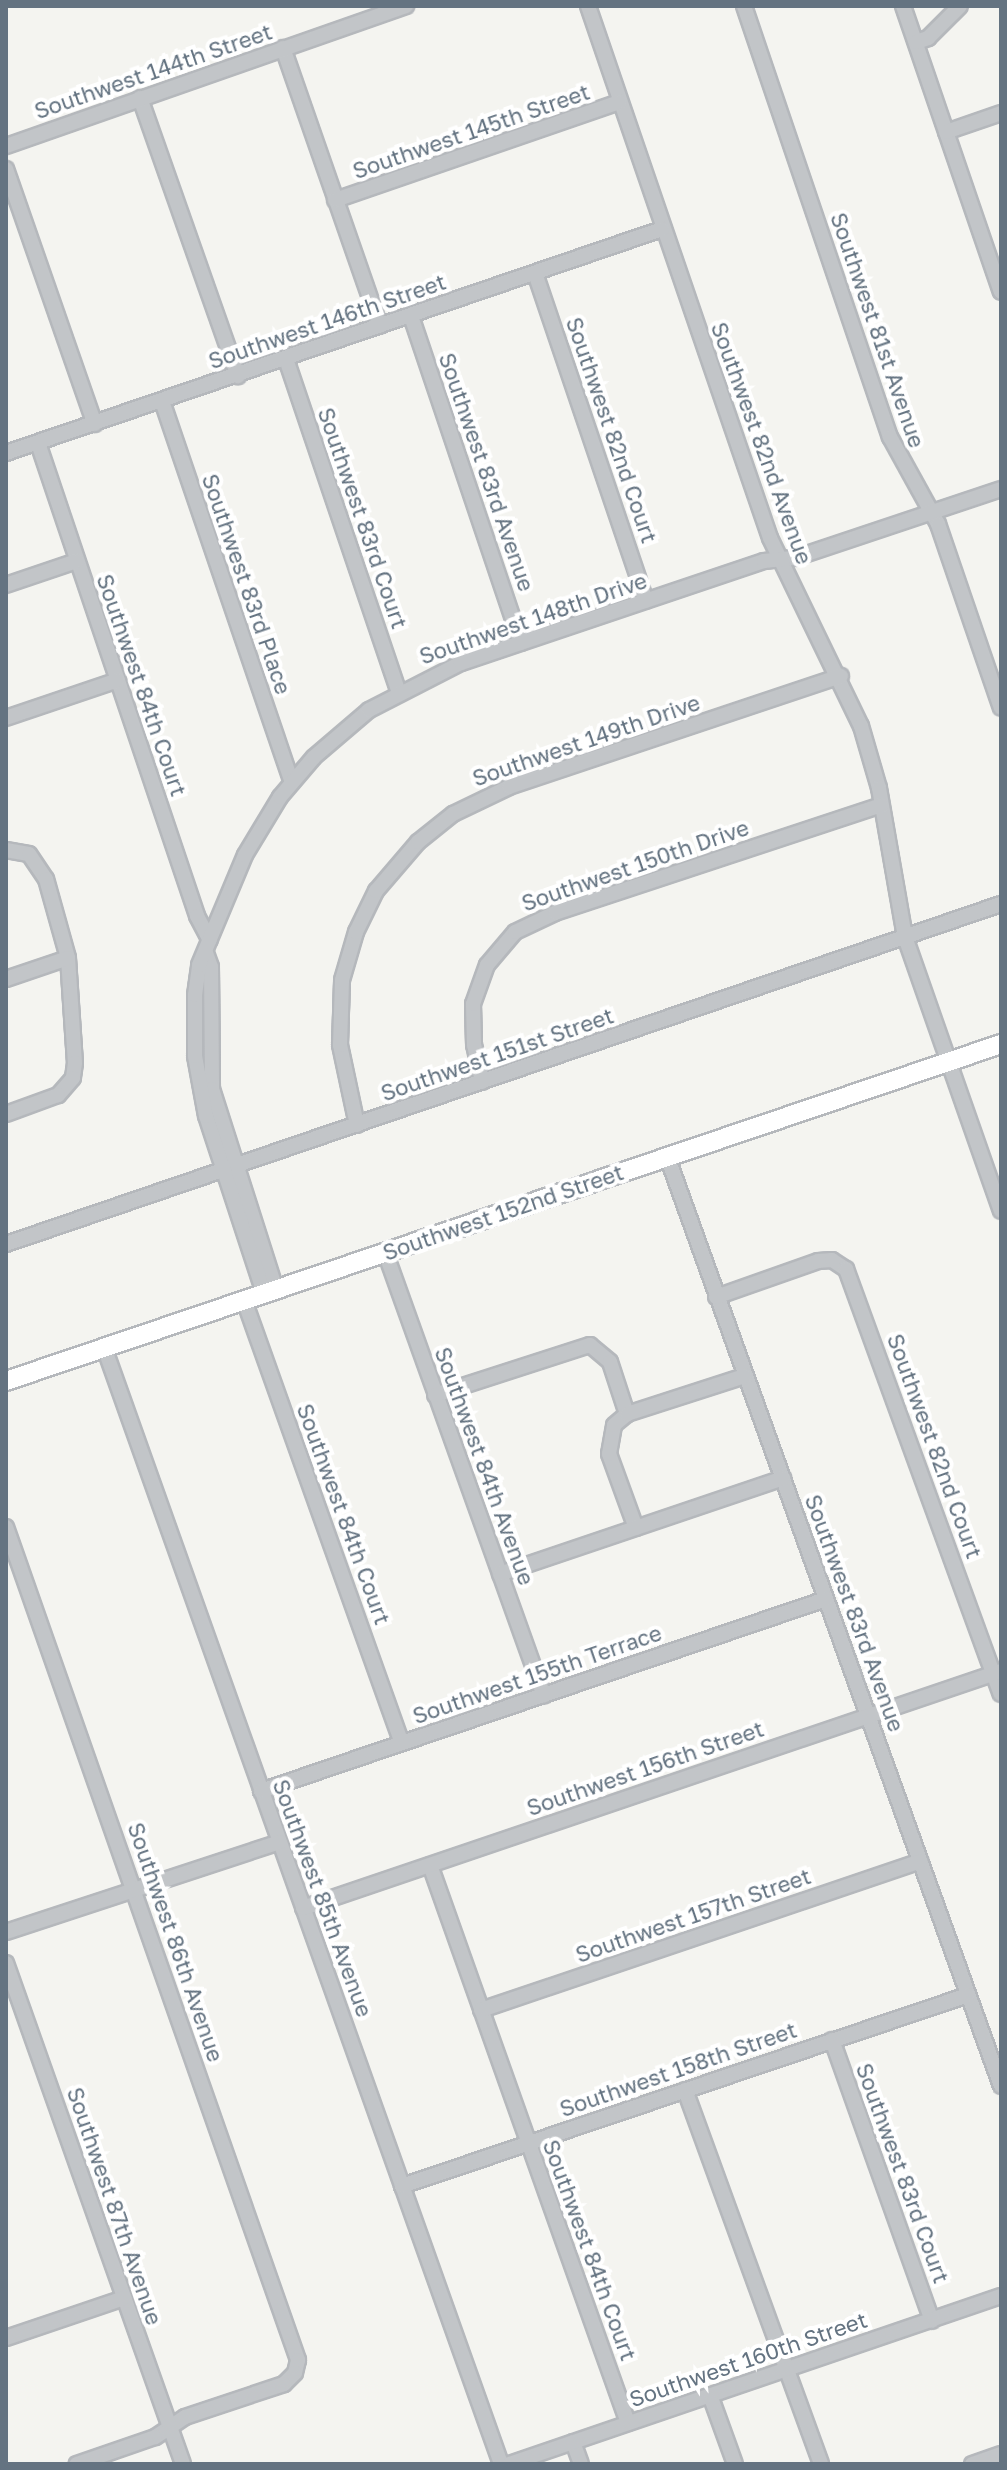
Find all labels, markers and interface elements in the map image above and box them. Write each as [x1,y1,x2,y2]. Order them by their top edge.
street label: Southwest 144th Street [31,18,275,124]
street label: Southwest 145th Street [349,78,593,184]
street label: Southwest 81st Avenue [825,209,931,451]
street label: Southwest 146th Street [205,268,449,374]
street label: Southwest 82nd Court [561,314,663,546]
street label: Southwest 82nd Avenue [706,318,818,568]
street label: Southwest 83rd Avenue [434,349,540,595]
street label: Southwest 83rd Court [313,404,413,632]
street label: Southwest 83rd Place [197,470,297,698]
street label: Southwest 148th Drive [416,567,650,669]
street label: Southwest 84th Court [92,571,192,799]
street label: Southwest 149th Drive [469,689,703,791]
street label: Southwest 150th Drive [518,814,752,916]
street label: Southwest 151st Street [377,1002,617,1106]
street label: Southwest 152nd Street [379,1158,627,1266]
street label: Southwest 82nd Court [882,1330,988,1562]
street label: Southwest 84th Avenue [430,1343,540,1589]
street label: Southwest 84th Court [292,1400,396,1628]
street label: Southwest 83rd Avenue [800,1491,910,1735]
street label: Southwest 155th Terrace [409,1619,665,1729]
street label: Southwest 156th Street [523,1715,767,1821]
street label: Southwest 85th Avenue [268,1776,378,2020]
street label: Southwest 86th Avenue [123,1819,229,2065]
street label: Southwest 157th Street [572,1862,814,1968]
street label: Southwest 158th Street [556,2016,800,2122]
street label: Southwest 83rd Court [851,2059,955,2287]
street label: Southwest 87th Avenue [62,2084,168,2328]
street label: Southwest 84th Court [538,2136,642,2364]
street label: Southwest 160th Street [626,2306,870,2412]

